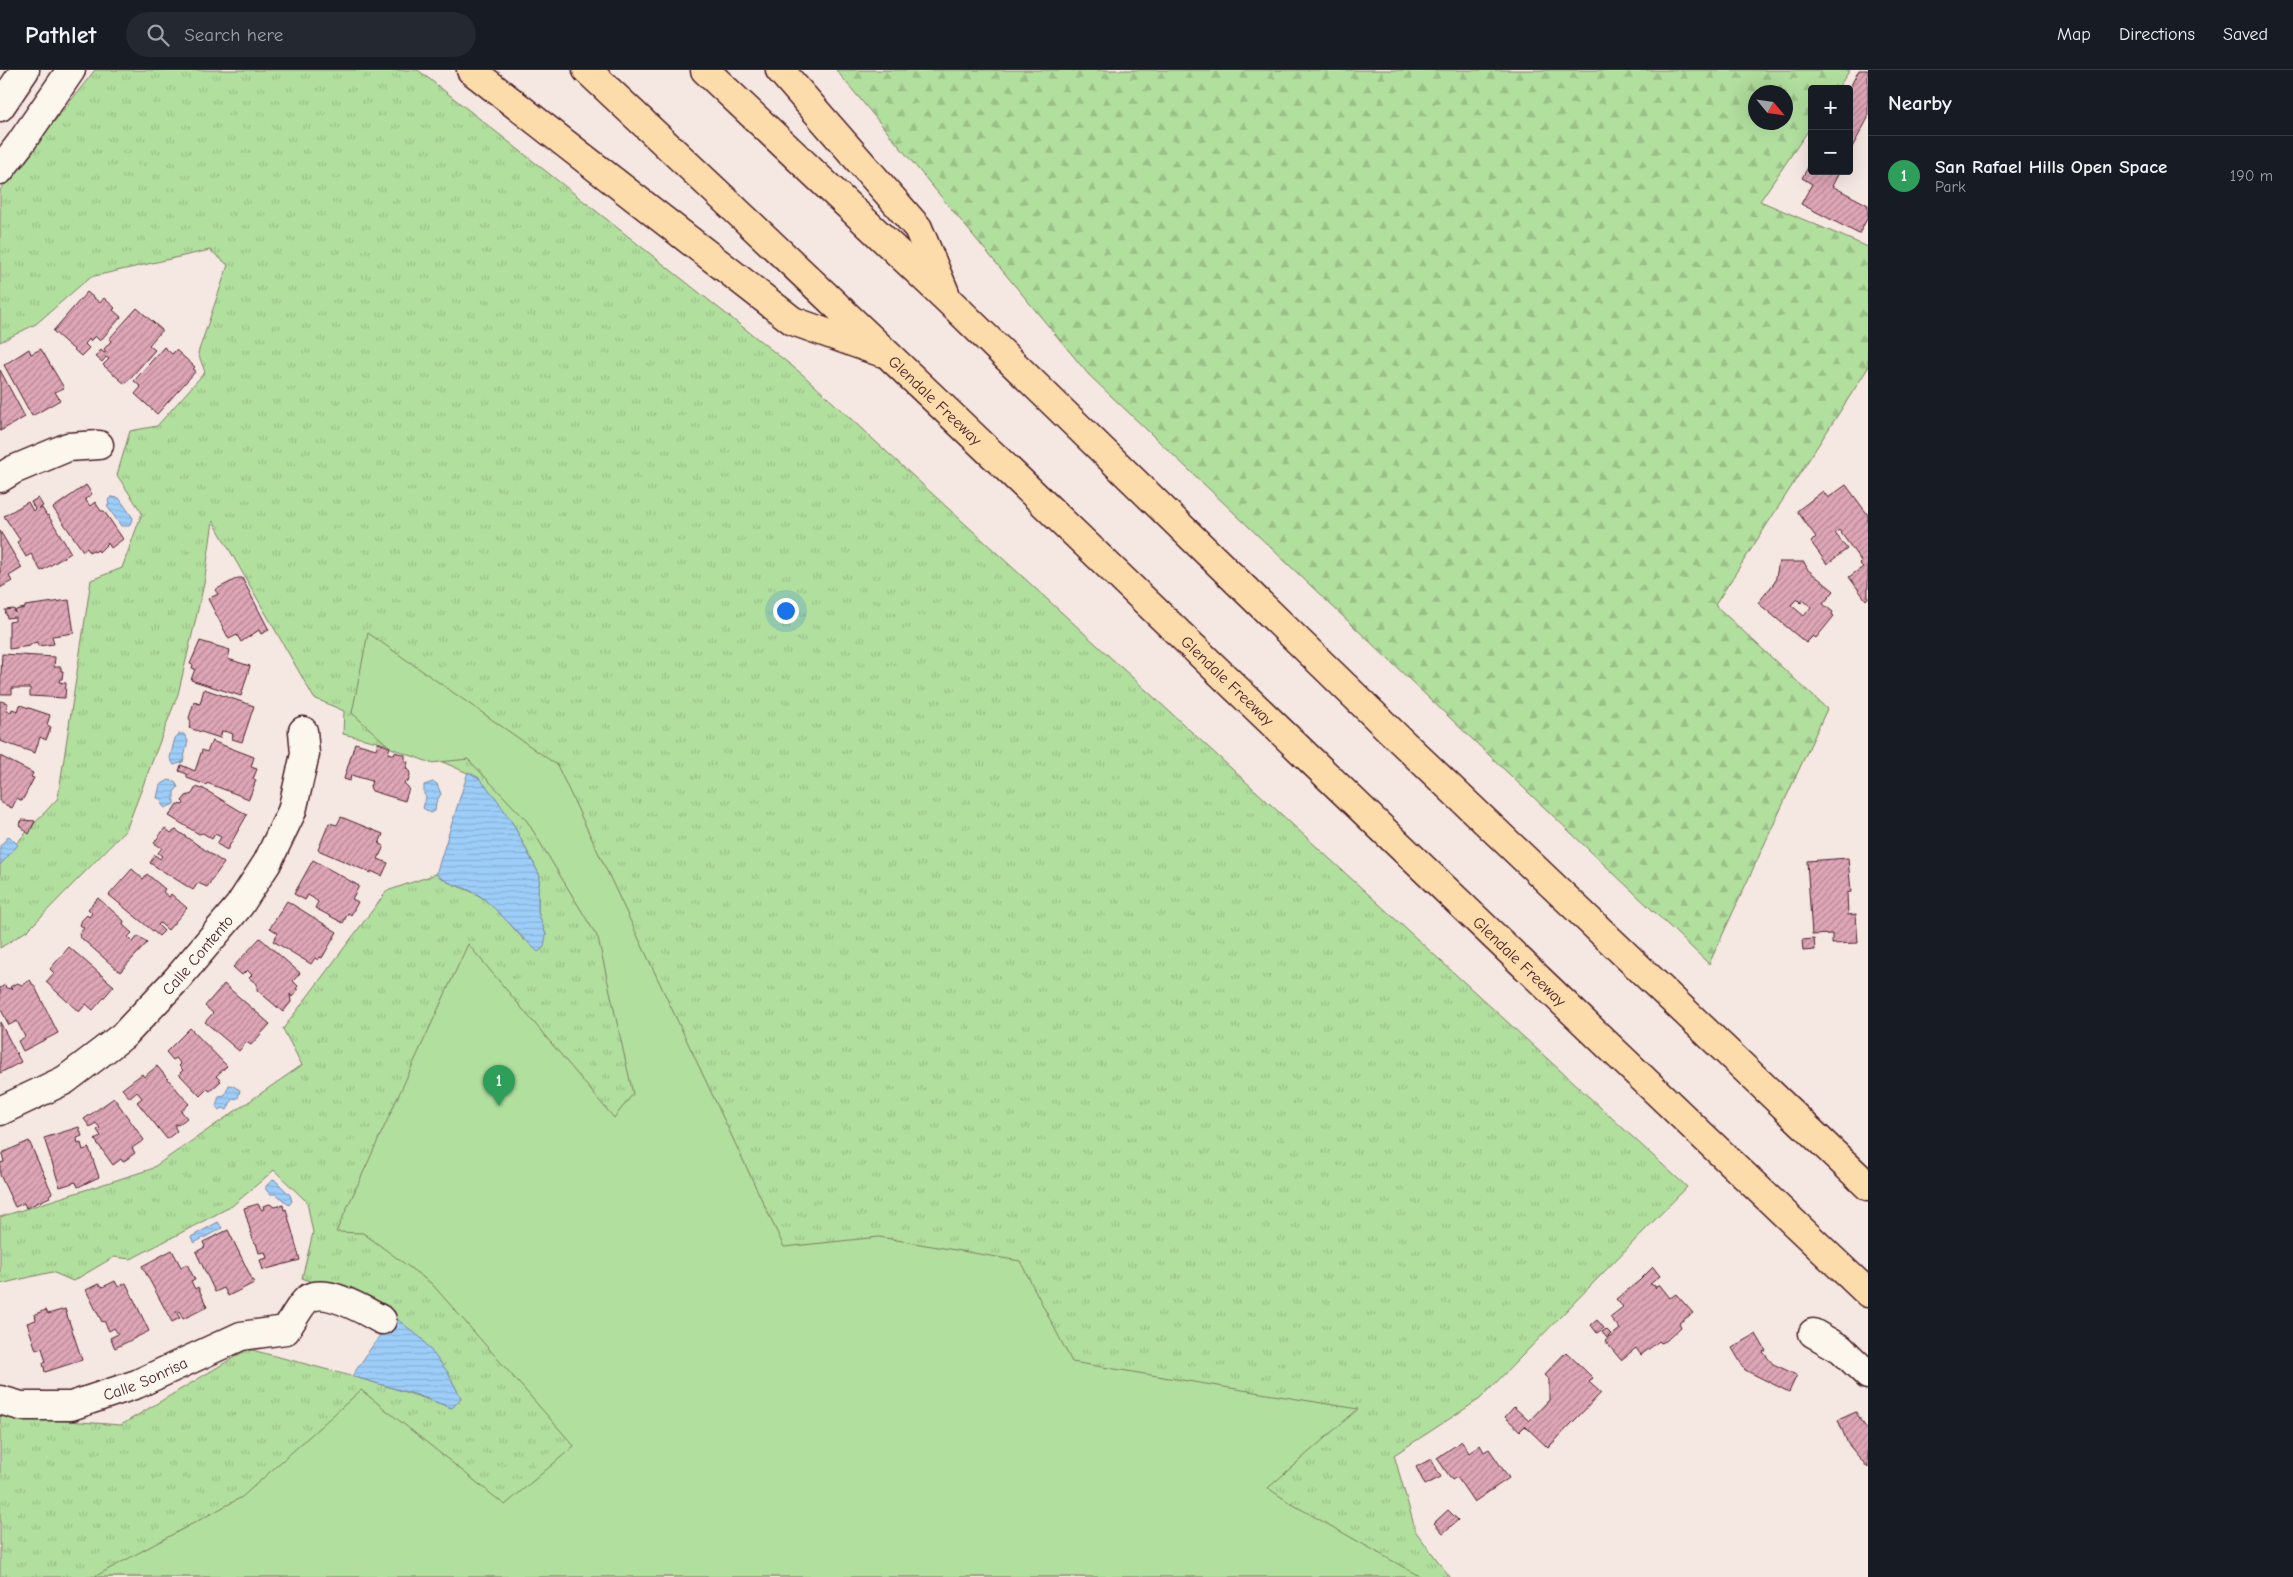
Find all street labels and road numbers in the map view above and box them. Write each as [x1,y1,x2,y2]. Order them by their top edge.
street label: Glendale Freeway [885,352,986,450]
street label: Glendale Freeway [1177,632,1278,730]
street label: Calle Contento [159,912,237,999]
street label: Glendale Freeway [1469,913,1570,1011]
street label: Calle Sonrisa [101,1354,191,1405]

